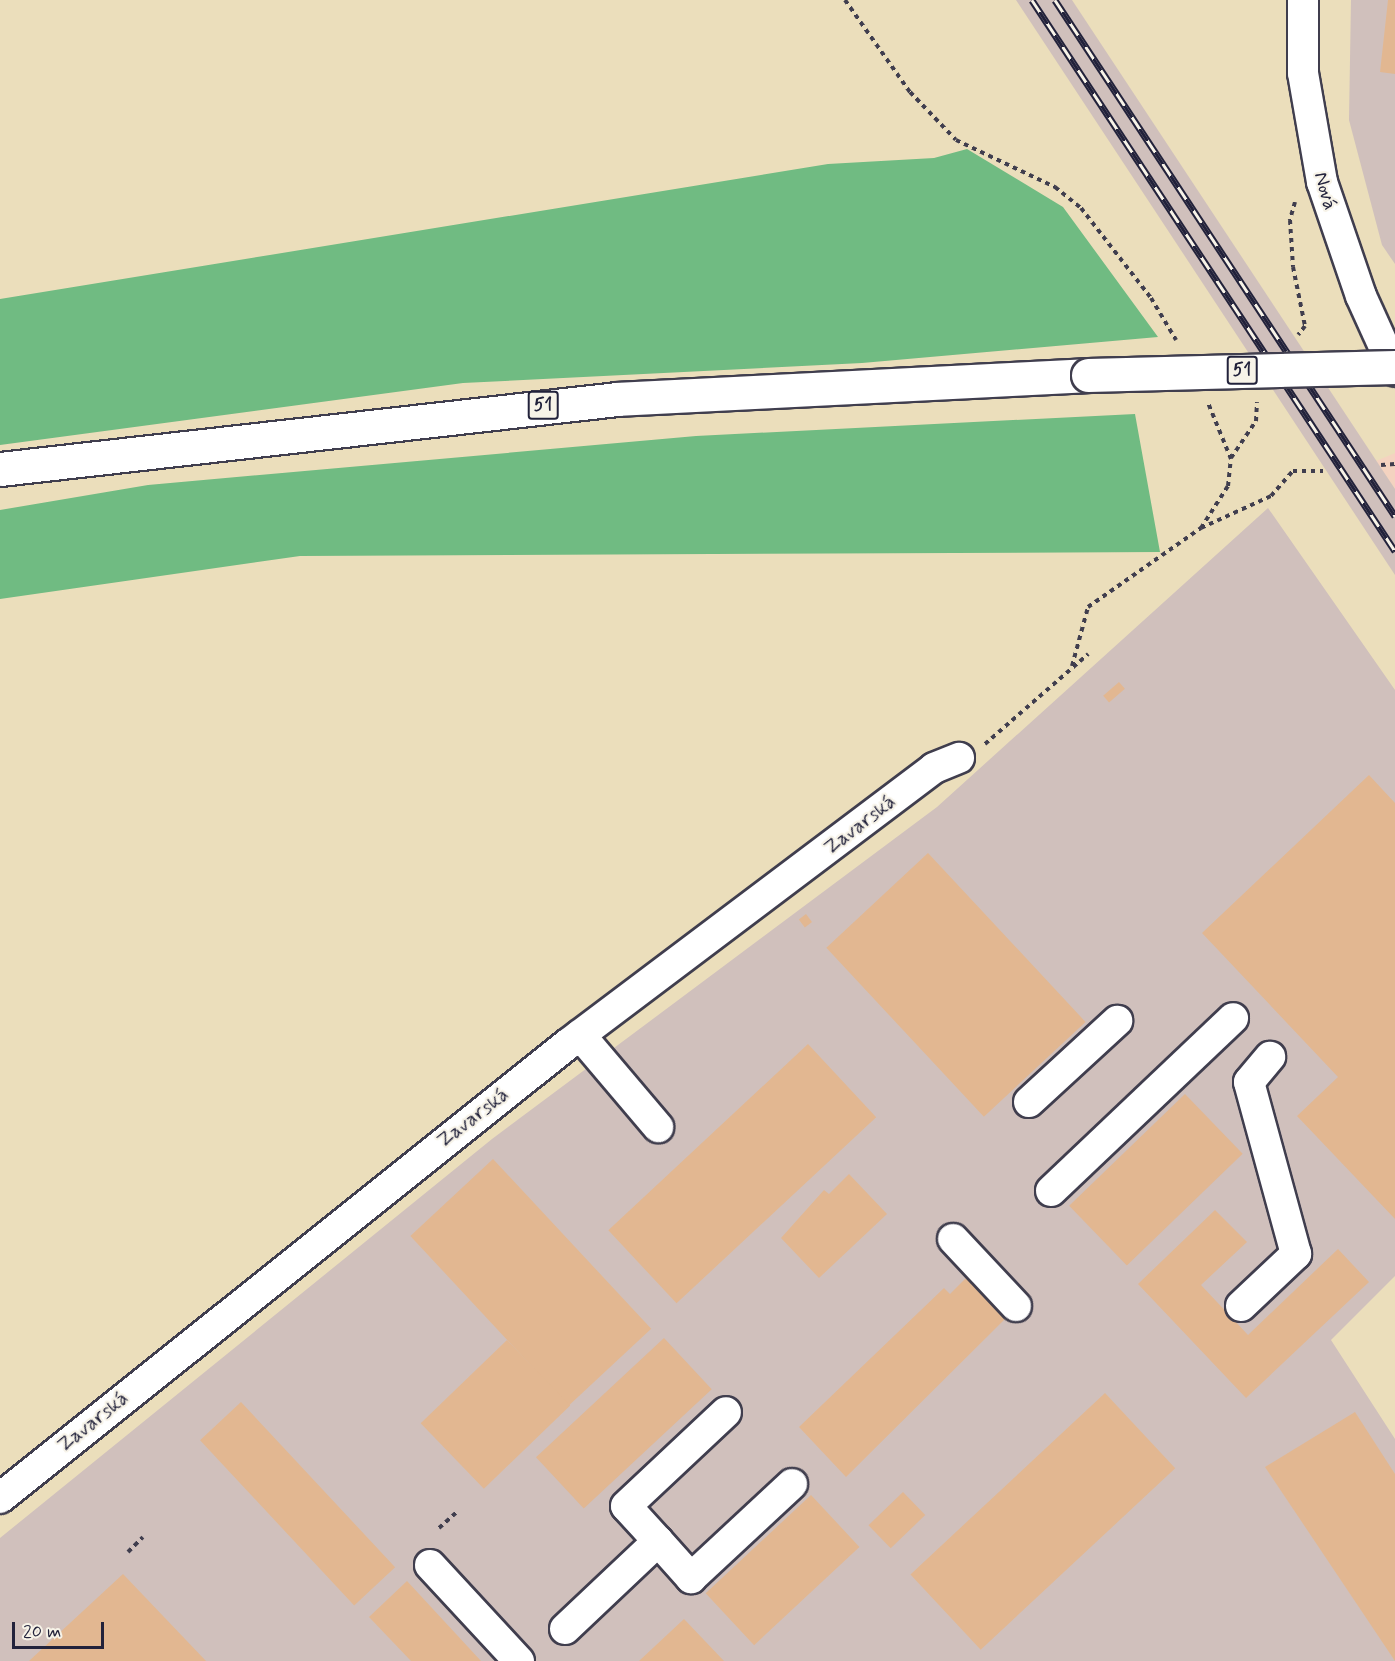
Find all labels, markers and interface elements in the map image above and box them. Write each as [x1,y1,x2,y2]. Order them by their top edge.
street label: Nová [1308,169,1342,213]
road number: 51 [1226,355,1258,385]
road number: 51 [526,390,560,420]
street label: Zavarská [820,790,900,860]
street label: Zavarská [433,1083,513,1153]
street label: Zavarská [53,1386,133,1458]
scale bar [15,1610,106,1648]
text: 20 m [23,1620,61,1644]

